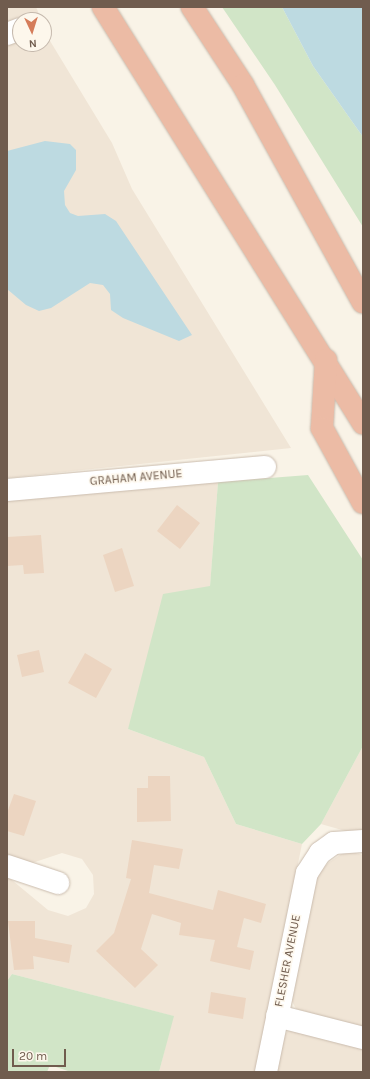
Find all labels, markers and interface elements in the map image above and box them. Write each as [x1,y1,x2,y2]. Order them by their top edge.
north arrow [12,12,52,52]
text: N [28,37,37,50]
street label: GRAHAM AVENUE [89,467,183,489]
street label: FLESHER AVENUE [272,914,304,1008]
scale bar [14,1041,68,1067]
text: 20 m [19,1049,47,1063]

